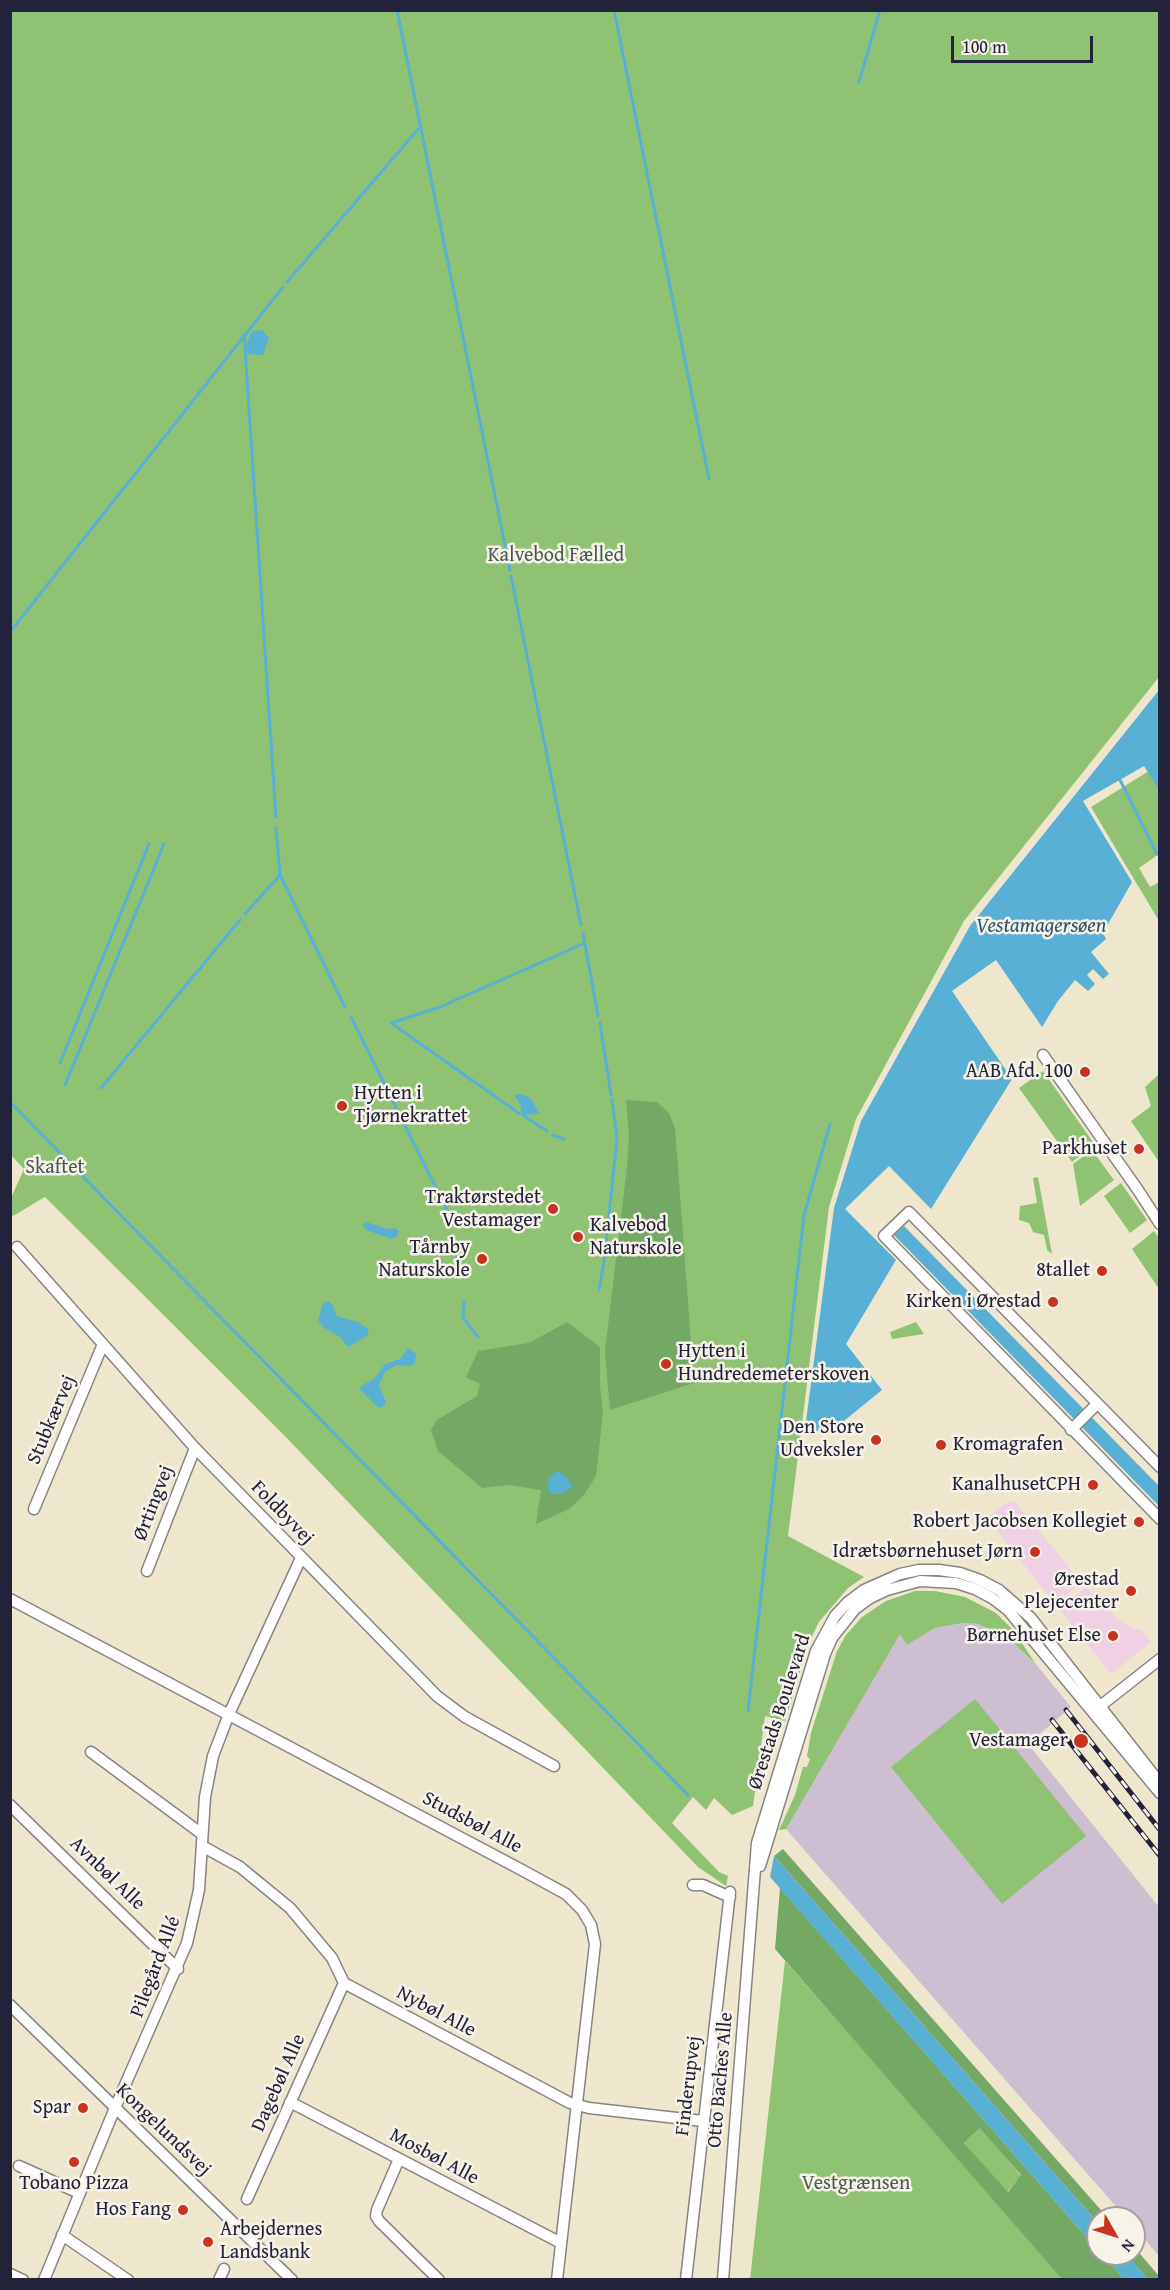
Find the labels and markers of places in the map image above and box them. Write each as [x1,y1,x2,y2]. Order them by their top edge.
place label: AAB Afd. 100 [966,1060,1073,1084]
marker: AAB Afd. 100 [1078,1065,1092,1079]
place label: Hytten i Tjørnekrattet [354,1082,468,1129]
marker: Hytten i Tjørnekrattet [335,1099,349,1113]
place label: Parkhuset [1042,1137,1127,1161]
marker: Parkhuset [1132,1142,1146,1156]
place label: Traktørstedet Vestamager [425,1186,541,1233]
marker: Traktørstedet Vestamager [546,1202,560,1216]
place label: Kalvebod Naturskole [590,1214,682,1261]
marker: Kalvebod Naturskole [571,1230,585,1244]
place label: Tårnby Naturskole [378,1236,470,1283]
marker: Tårnby Naturskole [475,1252,489,1266]
place label: 8tallet [1036,1259,1090,1283]
marker: 8tallet [1095,1264,1109,1278]
place label: Kirken i Ørestad [906,1290,1041,1314]
marker: Kirken i Ørestad [1046,1295,1060,1309]
place label: Hytten i Hundredemeterskoven [678,1340,869,1387]
marker: Hytten i Hundredemeterskoven [659,1357,673,1371]
place label: Den Store Udveksler [780,1416,864,1463]
marker: Den Store Udveksler [869,1433,883,1447]
place label: Kromagrafen [953,1433,1063,1457]
marker: Kromagrafen [934,1438,948,1452]
place label: KanalhusetCPH [952,1473,1081,1497]
marker: KanalhusetCPH [1086,1478,1100,1492]
place label: Robert Jacobsen Kollegiet [913,1510,1127,1534]
marker: Robert Jacobsen Kollegiet [1132,1515,1146,1529]
place label: Idrætsbørnehuset Jørn [833,1540,1023,1564]
marker: Idrætsbørnehuset Jørn [1028,1545,1042,1559]
place label: Ørestad Plejecenter [1024,1568,1119,1615]
marker: Ørestad Plejecenter [1124,1584,1138,1598]
place label: Børnehuset Else [967,1624,1101,1648]
marker: Børnehuset Else [1106,1629,1120,1643]
place label: Vestamager [969,1729,1068,1753]
marker: Vestamager [1072,1732,1090,1750]
place label: Spar [33,2096,71,2120]
marker: Spar [76,2101,90,2115]
marker: Tobano Pizza [67,2155,81,2169]
place label: Tobano Pizza [19,2172,129,2196]
place label: Hos Fang [96,2198,171,2222]
marker: Hos Fang [176,2203,190,2217]
place label: Arbejdernes Landsbank [220,2218,322,2265]
marker: Arbejdernes Landsbank [201,2235,215,2249]

